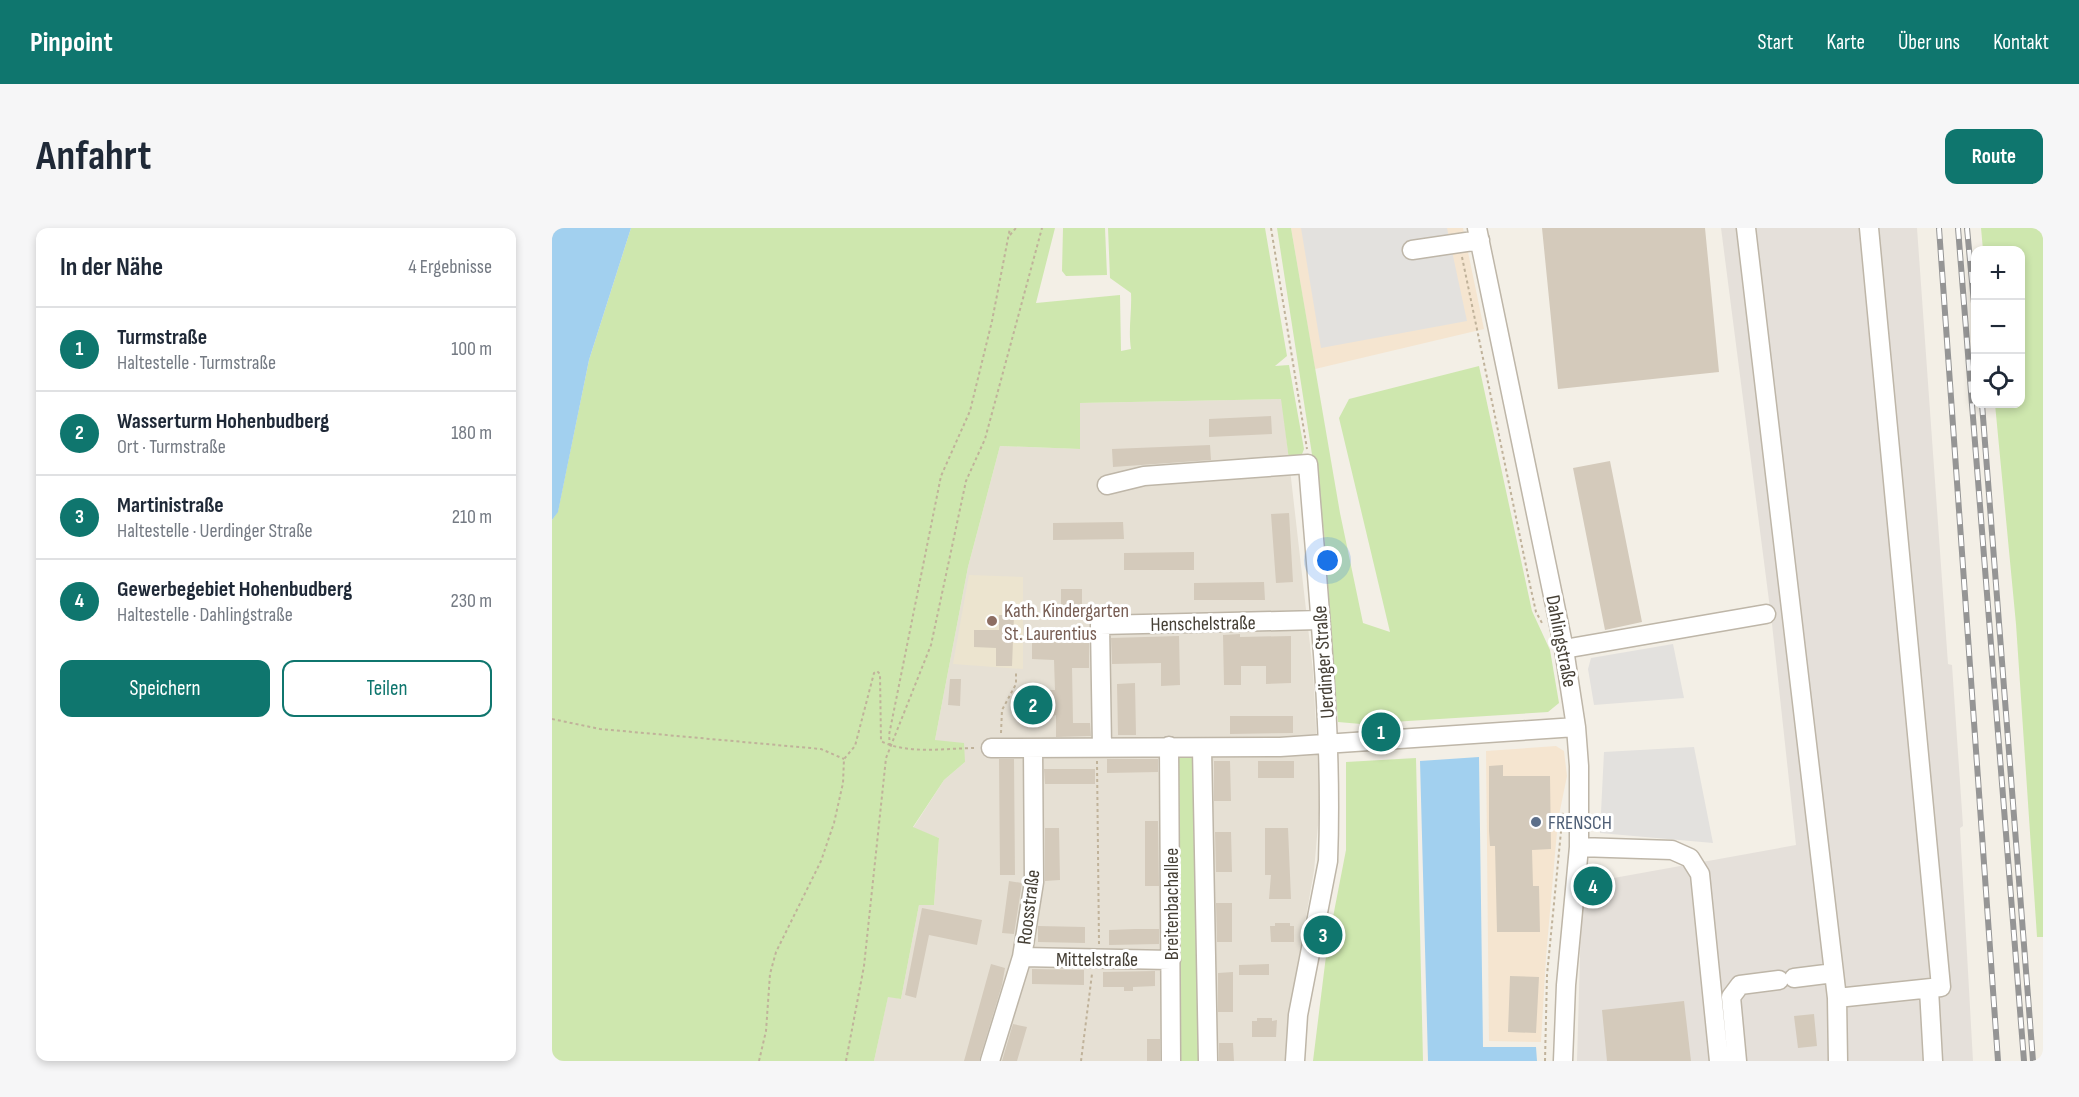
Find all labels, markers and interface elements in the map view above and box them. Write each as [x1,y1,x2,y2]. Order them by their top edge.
text: Pinpoint [30,26,113,59]
text: Start [1757,30,1794,55]
text: Karte [1827,30,1865,55]
text: Über uns [1898,30,1960,55]
text: Kontakt [1993,30,2049,55]
button: Route [1945,129,2043,184]
text: Anfahrt [36,131,151,182]
map controls [1971,246,2025,408]
button: + [1971,246,2025,300]
text: In der Nähe [60,252,163,283]
text: 4 Ergebnisse [408,255,492,279]
button: − [1971,300,2025,354]
text: Turmstraße [117,324,207,351]
text: 1 [76,337,83,361]
text: 100 m [451,337,492,361]
text: Haltestelle · Turmstraße [117,351,276,375]
button: locate [1971,354,2025,408]
text: Wasserturm Hohenbudberg [117,408,329,435]
text: 2 [75,421,84,445]
text: 180 m [451,421,492,445]
text: Ort · Turmstraße [117,435,226,459]
text: Martinistraße [117,492,224,519]
text: 3 [75,505,84,529]
text: 210 m [452,505,492,529]
text: Haltestelle · Uerdinger Straße [117,519,313,543]
your location [1313,546,1342,575]
text: Gewerbegebiet Hohenbudberg [117,576,352,603]
text: 4 [75,589,84,613]
text: 230 m [450,589,492,613]
street label: Dahlingstraße [1540,593,1582,689]
place label: Kath. Kindergarten St. Laurentius [1004,599,1129,646]
text: Haltestelle · Dahlingstraße [117,603,293,627]
street label: Uerdinger Straße [1308,605,1340,719]
street label: Henschelstraße [1150,611,1256,637]
marker: Kath. Kindergarten St. Laurentius [985,614,999,628]
button: Speichern [60,660,270,717]
button: Teilen [282,660,492,717]
pin: 2 [1014,682,1052,728]
pin: 1 [1362,710,1400,754]
place label: FRENSCH [1548,811,1612,835]
marker: FRENSCH [1529,815,1543,829]
street label: Breitenbachallee [1160,848,1184,960]
pin: 4 [1574,864,1612,908]
street label: Roosstraße [1012,868,1045,946]
pin: 3 [1304,912,1342,958]
street label: Mittelstraße [1056,948,1138,972]

